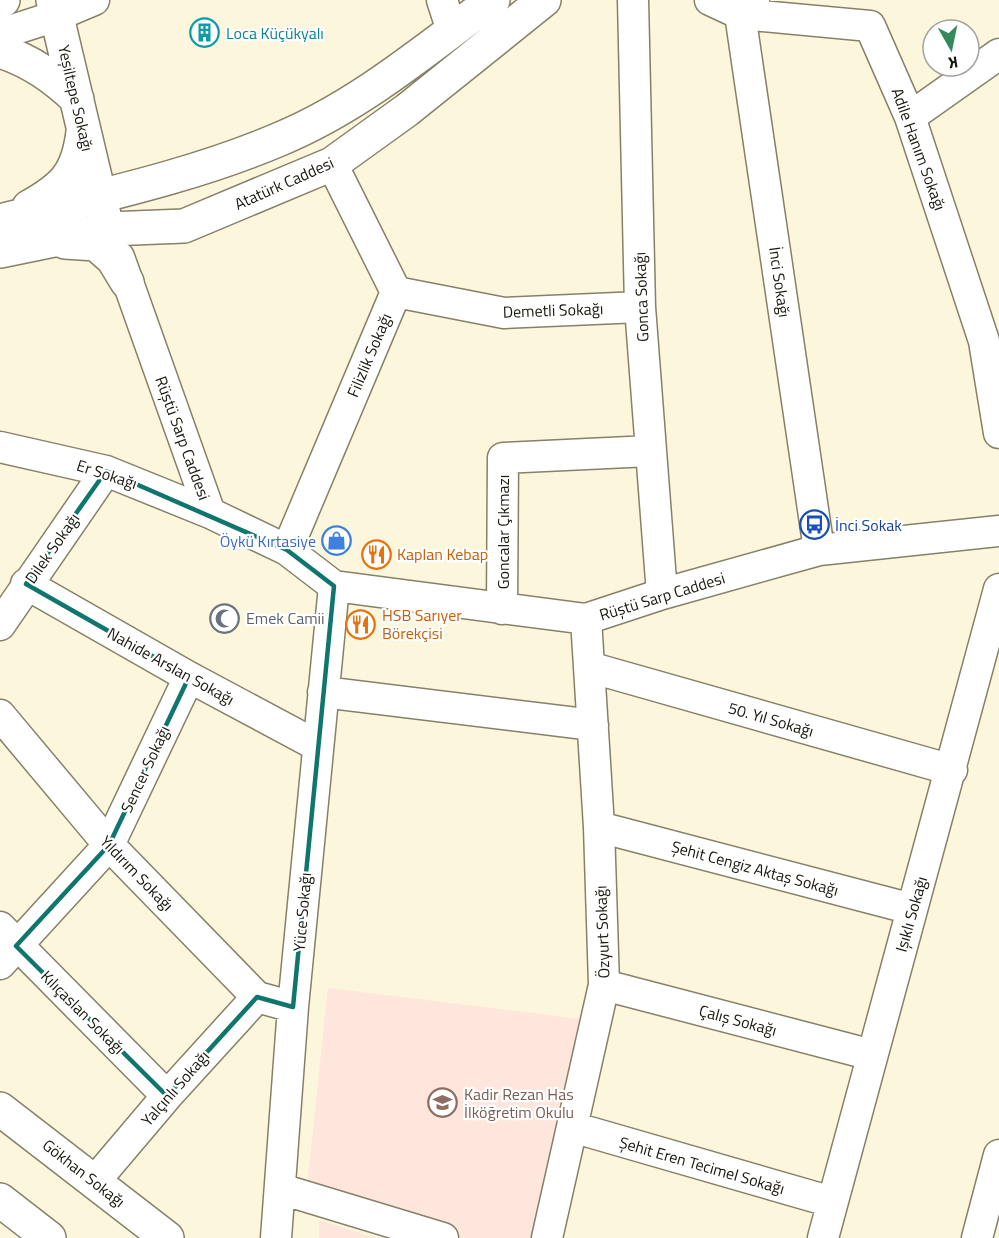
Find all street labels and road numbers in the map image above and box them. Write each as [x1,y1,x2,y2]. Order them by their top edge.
street label: Yeşiltepe Sokağı [52,42,100,154]
street label: Adile Hanım Sokağı [886,84,952,214]
street label: Atatürk Caddesi [231,150,337,216]
street label: İnci Sokağı [763,245,797,319]
street label: Gonca Sokağı [627,252,655,342]
street label: Demetli Sokağı [502,296,604,324]
street label: Filizlik Sokağı [341,309,397,401]
street label: Rüştü Sarp Caddesi [149,373,217,503]
street label: Er Sokağı [74,453,140,495]
street label: Goncalar Çıkmazı [491,475,515,589]
street label: Dilek Sokağı [19,508,85,588]
street label: Rüştü Sarp Caddesi [596,565,728,627]
street label: Nahide Arslan Sokağı [103,621,239,711]
street label: 50. Yıl Sokağı [726,695,816,743]
street label: Sencer Sokağı [114,721,176,817]
street label: Yıldırım Sokağı [95,830,179,916]
street label: Şehit Cengiz Aktaş Sokağı [669,834,841,902]
street label: Yüce Sokağı [287,872,317,952]
street label: Işıklı Sokağı [889,873,933,955]
street label: Özyurt Sokağı [588,885,616,979]
street label: Kılıçaslan Sokağı [35,964,131,1060]
street label: Çalış Sokağı [697,998,779,1042]
street label: Yalçınlı Sokağı [135,1045,215,1131]
street label: Şehit Eren Tecimel Sokağı [616,1130,788,1200]
street label: Gökhan Sokağı [38,1133,130,1213]

